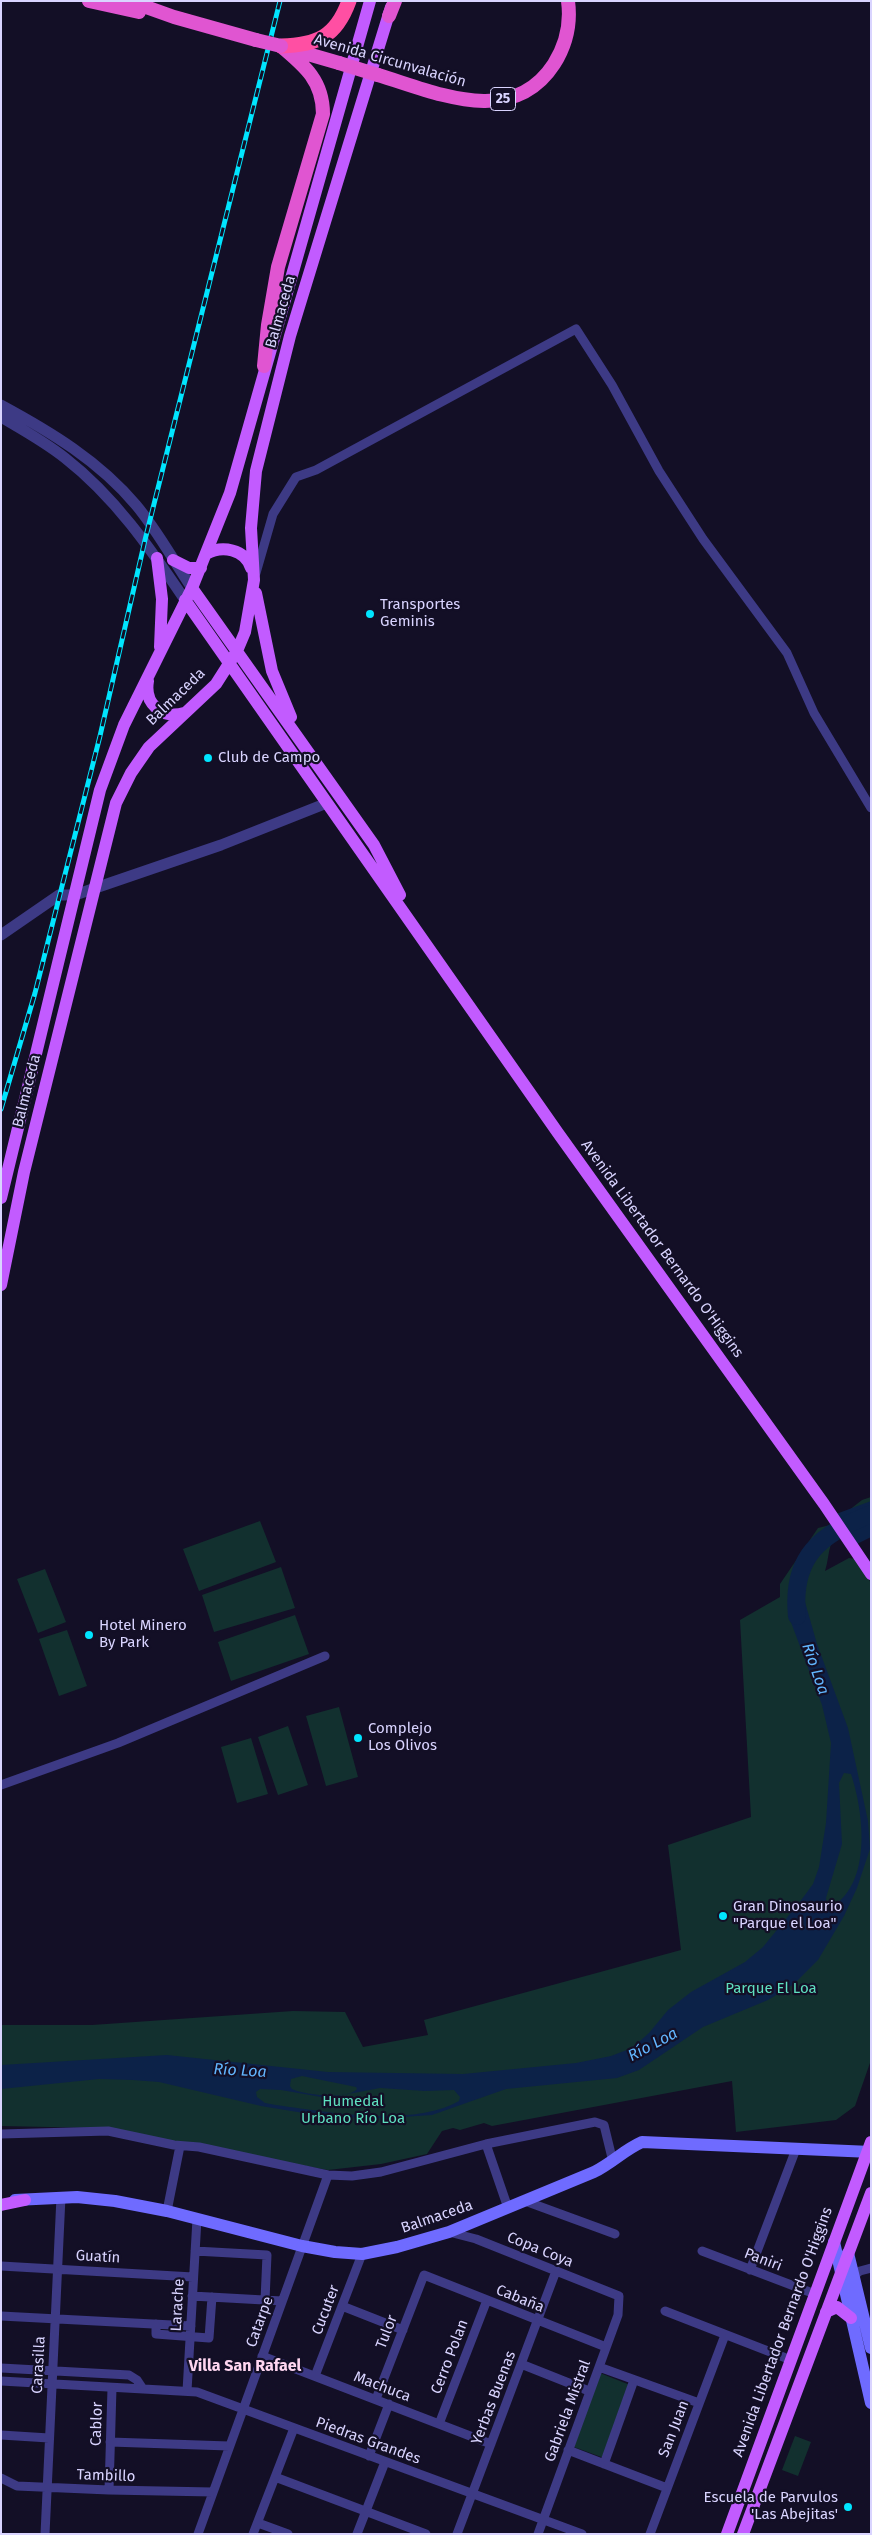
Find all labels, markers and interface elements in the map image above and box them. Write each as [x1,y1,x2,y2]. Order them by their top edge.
street label: Avenida Circunvalación [312,31,468,91]
road number: 25 [490,88,516,110]
street label: Balmaceda [262,274,300,350]
place label: Transportes Geminis [380,596,460,631]
marker: Transportes Geminis [364,608,376,620]
street label: Balmaceda [143,665,209,729]
place label: Club de Campo [218,749,320,767]
marker: Club de Campo [202,752,214,764]
street label: Balmaceda [9,1053,45,1129]
street label: Avenida Libertador Bernardo O'Higgins [577,1137,747,1361]
place label: Hotel Minero By Park [99,1617,187,1652]
marker: Hotel Minero By Park [83,1629,95,1641]
water label: Río Loa [797,1641,833,1697]
place label: Complejo Los Olivos [368,1720,437,1755]
marker: Complejo Los Olivos [352,1732,364,1744]
place label: Gran Dinosaurio "Parque el Loa" [733,1898,843,1933]
marker: Gran Dinosaurio "Parque el Loa" [717,1910,729,1922]
park label: Parque El Loa [725,1980,817,1998]
water label: Río Loa [625,2024,681,2066]
water label: Río Loa [213,2060,267,2082]
park label: Humedal Urbano Río Loa [301,2093,405,2128]
street label: Balmaceda [399,2196,475,2238]
street label: Avenida Libertador Bernardo O'Higgins [729,2205,837,2459]
street label: Copa Coya [504,2229,576,2271]
street label: Paniri [742,2245,784,2275]
street label: Guatín [75,2247,121,2267]
street label: Larache [168,2278,188,2332]
street label: Cabaña [493,2281,547,2317]
street label: Cucuter [308,2283,344,2337]
street label: Catarpe [243,2294,277,2350]
street label: Tulor [372,2313,402,2351]
street label: Cerro Polan [428,2317,472,2397]
street label: Carasilla [28,2336,50,2394]
street label: Yerbas Buenas [468,2349,520,2447]
district label: Villa San Rafael [189,2357,301,2377]
street label: Gabriela Mistral [541,2358,595,2464]
street label: Machuca [351,2368,413,2406]
street label: San Juan [655,2398,693,2460]
street label: Cablor [87,2402,107,2446]
street label: Piedras Grandes [313,2414,423,2468]
street label: Tambillo [76,2466,136,2486]
place label: Escuela de Parvulos 'Las Abejitas' [704,2489,838,2524]
marker: Escuela de Parvulos 'Las Abejitas' [842,2501,854,2513]

